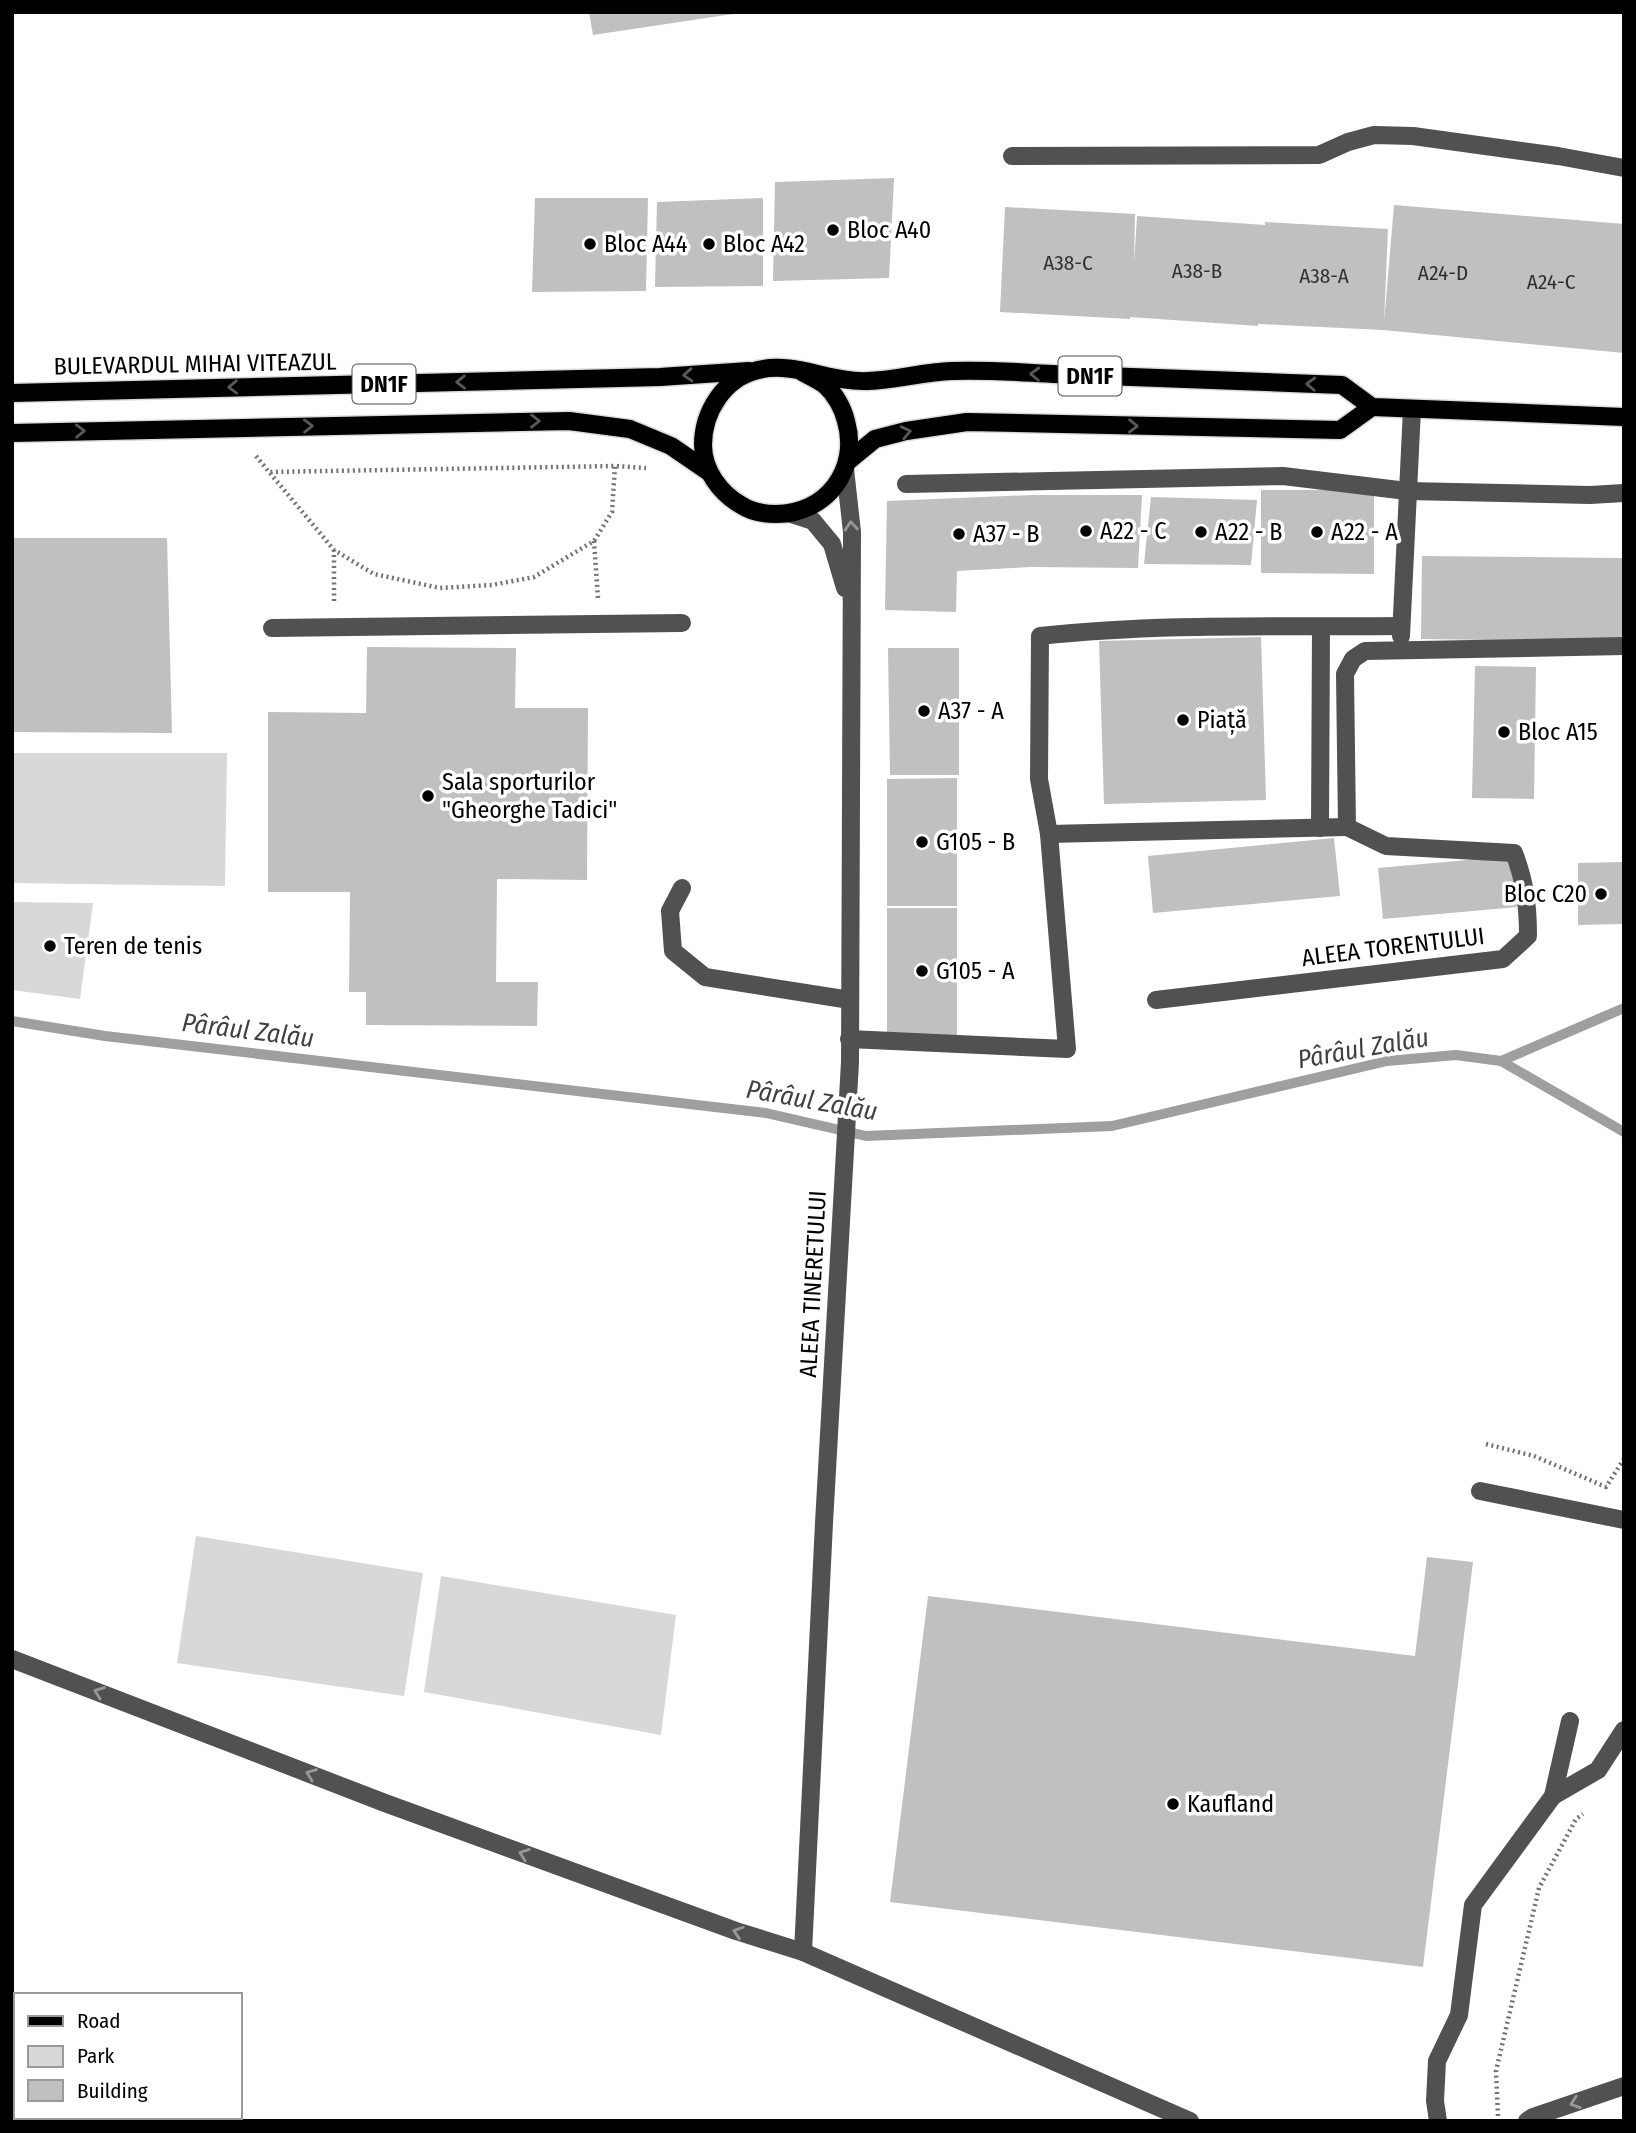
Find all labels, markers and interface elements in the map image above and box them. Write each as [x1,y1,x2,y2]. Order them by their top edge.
place label: Bloc A40 [847,216,931,244]
marker: Bloc A40 [825,222,841,238]
place label: Bloc A44 [604,230,687,258]
place label: Bloc A42 [723,230,805,258]
marker: Bloc A44 [582,236,598,252]
marker: Bloc A42 [701,236,717,252]
house number: A38-C [1043,250,1093,276]
house number: A38-B [1172,258,1222,284]
house number: A24-D [1418,260,1468,286]
house number: A38-A [1299,263,1349,289]
house number: A24-C [1527,269,1576,295]
street label: BULEVARDUL MIHAI VITEAZUL [53,348,337,380]
road number: DN1F [1058,356,1122,396]
road number: DN1F [352,364,416,404]
one-way arrow [1029,366,1040,381]
one-way arrow [682,367,693,382]
one-way arrow [455,374,465,390]
one-way arrow [1305,376,1316,391]
one-way arrow [228,380,239,395]
one-way arrow [531,413,541,429]
one-way arrow [1128,418,1139,433]
one-way arrow [303,419,314,434]
one-way arrow [75,424,86,439]
one-way arrow [900,425,912,440]
place label: A22 - C [1100,517,1166,545]
place label: A22 - B [1215,518,1282,546]
place label: A22 - A [1331,518,1398,546]
one-way arrow [844,520,859,531]
place label: A37 - B [973,520,1039,548]
marker: A22 - C [1078,523,1094,539]
marker: A22 - B [1193,524,1209,540]
marker: A22 - A [1309,524,1325,540]
marker: A37 - B [951,526,967,542]
place label: A37 - A [938,697,1004,725]
marker: A37 - A [916,703,932,719]
place label: Piață [1197,706,1247,735]
marker: Piață [1175,712,1191,728]
place label: Bloc A15 [1518,718,1598,746]
marker: Bloc A15 [1496,724,1512,740]
place label: Sala sporturilor "Gheorghe Tadici" [442,768,617,824]
marker: Sala sporturilor "Gheorghe Tadici" [420,788,436,804]
place label: G105 - B [936,828,1015,856]
marker: G105 - B [914,834,930,850]
place label: Bloc C20 [1504,880,1587,908]
marker: Bloc C20 [1593,886,1609,902]
street label: ALEEA TORENTULUI [1300,922,1486,972]
place label: Teren de tenis [64,932,202,960]
marker: Teren de tenis [42,938,58,954]
place label: G105 - A [936,957,1015,985]
marker: G105 - A [914,963,930,979]
water label: Pârâul Zalău [180,1007,316,1054]
water label: Pârâul Zalău [1295,1022,1431,1075]
water label: Pârâul Zalău [744,1074,880,1127]
street label: ALEEA TINERETULUI [794,1190,832,1378]
one-way arrow [93,1687,105,1701]
one-way arrow [306,1769,318,1783]
place label: Kaufland [1187,1790,1274,1818]
marker: Kaufland [1165,1796,1181,1812]
one-way arrow [519,1848,531,1862]
one-way arrow [732,1926,745,1940]
legend [14,1993,242,2119]
text: Road [77,2008,121,2034]
text: Park [77,2043,115,2069]
text: Building [77,2078,148,2104]
one-way arrow [1569,2095,1582,2109]

